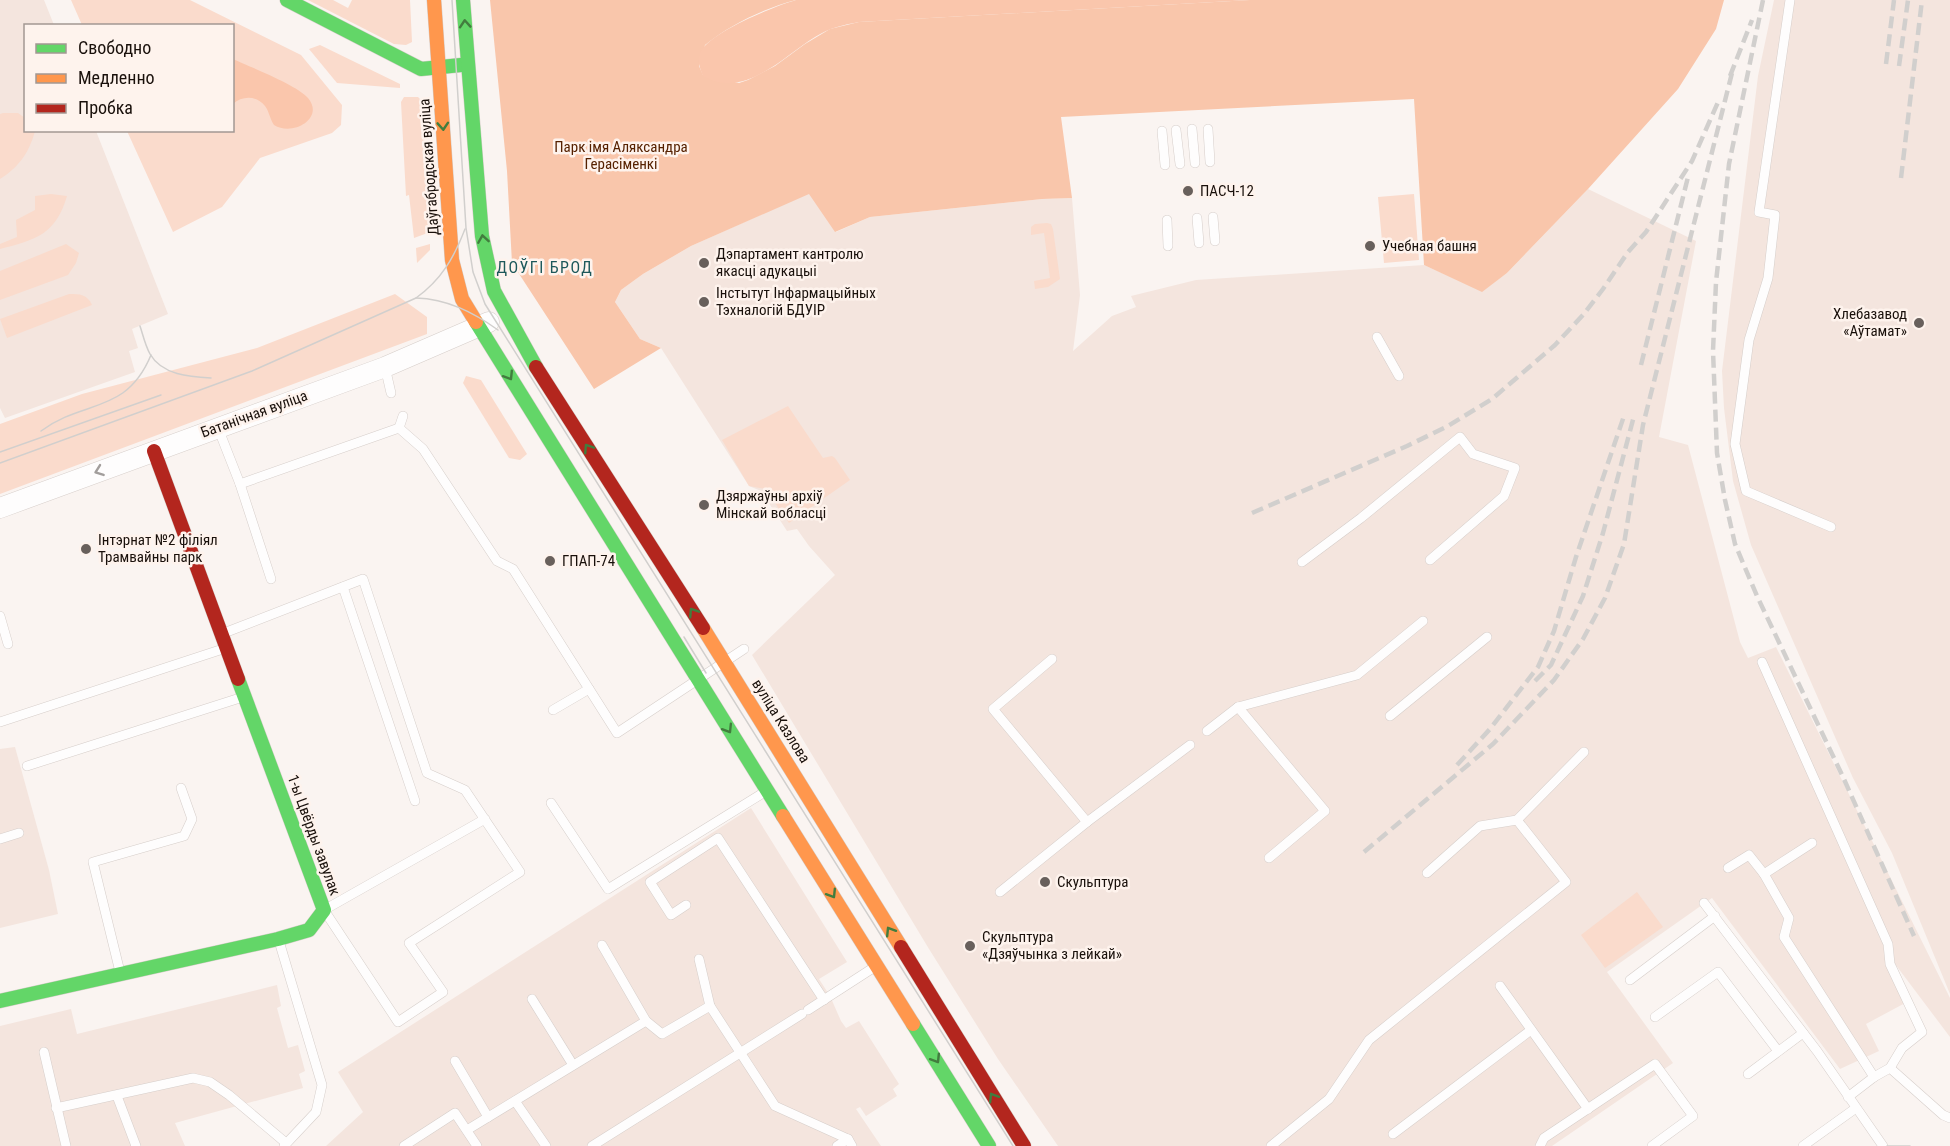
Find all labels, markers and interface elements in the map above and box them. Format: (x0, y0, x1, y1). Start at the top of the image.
one-way arrow (459, 19, 472, 28)
legend (24, 24, 234, 132)
text: Свободно (78, 37, 151, 58)
text: Медленно (78, 67, 155, 88)
text: Пробка (78, 97, 133, 118)
street label: Даўгабродская вуліца (415, 98, 443, 236)
one-way arrow (436, 122, 449, 131)
park label: Парк імя Аляксандра Герасіменкі (554, 138, 688, 173)
place label: ПАСЧ-12 (1200, 182, 1254, 200)
marker: ПАСЧ-12 (1181, 184, 1195, 198)
one-way arrow (477, 234, 489, 244)
place label: Учебная башня (1382, 237, 1477, 255)
marker: Учебная башня (1363, 239, 1377, 253)
place label: Дэпартамент кантролю якасці адукацыі (716, 245, 864, 280)
marker: Дэпартамент кантролю якасці адукацыі (697, 256, 711, 270)
district label: ДОЎГІ БРОД (497, 258, 593, 277)
place label: Інстытут Інфармацыйных Тэхналогій БДУІР (716, 284, 876, 319)
marker: Інстытут Інфармацыйных Тэхналогій БДУІР (697, 295, 711, 309)
place label: Хлебазавод «Аўтамат» (1833, 305, 1907, 340)
marker: Хлебазавод «Аўтамат» (1912, 316, 1926, 330)
one-way arrow (502, 369, 513, 380)
street label: Батанічная вуліца (198, 386, 310, 442)
one-way arrow (584, 444, 595, 455)
one-way arrow (94, 464, 105, 477)
place label: Дзяржаўны архіў Мінскай вобласці (716, 487, 826, 522)
marker: Дзяржаўны архіў Мінскай вобласці (697, 498, 711, 512)
place label: Інтэрнат №2 філіял Трамвайны парк (98, 531, 218, 566)
marker: Інтэрнат №2 філіял Трамвайны парк (79, 542, 93, 556)
place label: ГПАП-74 (562, 552, 615, 570)
marker: ГПАП-74 (543, 554, 557, 568)
one-way arrow (689, 608, 701, 618)
street label: вуліца Казлова (748, 676, 814, 766)
one-way arrow (721, 722, 732, 733)
street label: 1-ы Цвёрды завулак (284, 772, 344, 898)
place label: Скульптура (1057, 873, 1128, 891)
marker: Скульптура (1038, 875, 1052, 889)
one-way arrow (825, 887, 836, 898)
one-way arrow (886, 927, 898, 937)
place label: Скульптура «Дзяўчынка з лейкай» (982, 928, 1122, 963)
marker: Скульптура «Дзяўчынка з лейкай» (963, 939, 977, 953)
one-way arrow (928, 1053, 940, 1063)
one-way arrow (990, 1092, 1001, 1103)

